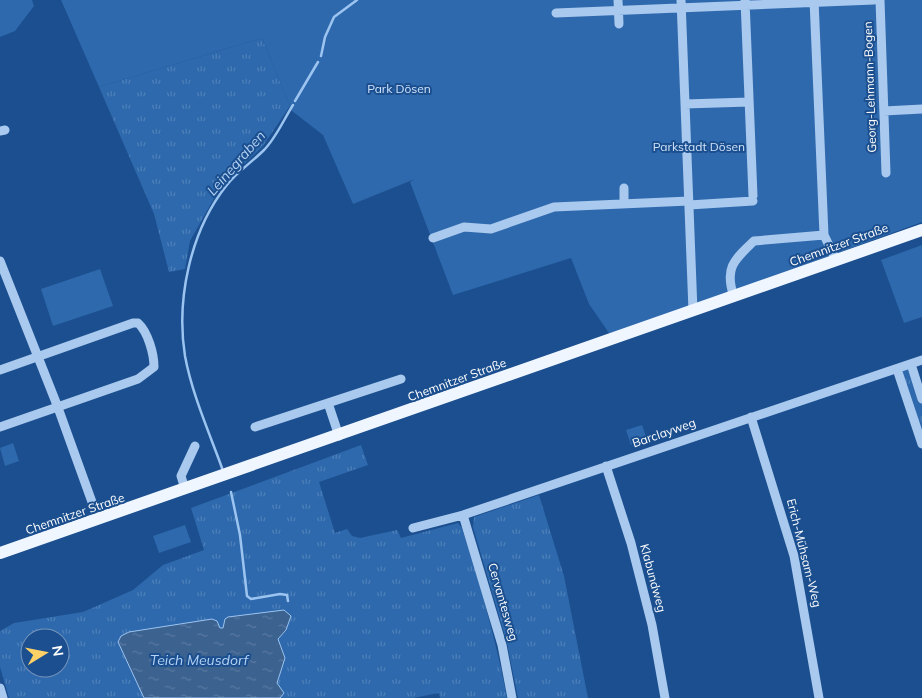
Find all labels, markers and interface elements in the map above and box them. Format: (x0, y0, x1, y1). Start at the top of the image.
street label: Georg-Lehmann-Bogen (860, 21, 879, 153)
park label: Park Dösen (367, 81, 431, 96)
water label: Leinegraben (203, 127, 269, 199)
park label: Parkstadt Dösen (653, 139, 745, 154)
street label: Chemnitzer Straße (787, 220, 890, 269)
street label: Chemnitzer Straße (405, 355, 508, 404)
street label: Barclayweg (630, 415, 698, 450)
street label: Chemnitzer Straße (23, 490, 126, 538)
street label: Erich-Mühsam-Weg (784, 497, 825, 609)
street label: Klabundweg (637, 542, 670, 614)
street label: Cervantesweg (485, 561, 522, 642)
north arrow (20, 628, 70, 678)
text: N (48, 644, 68, 658)
water label: Teich Meusdorf (150, 651, 249, 669)

